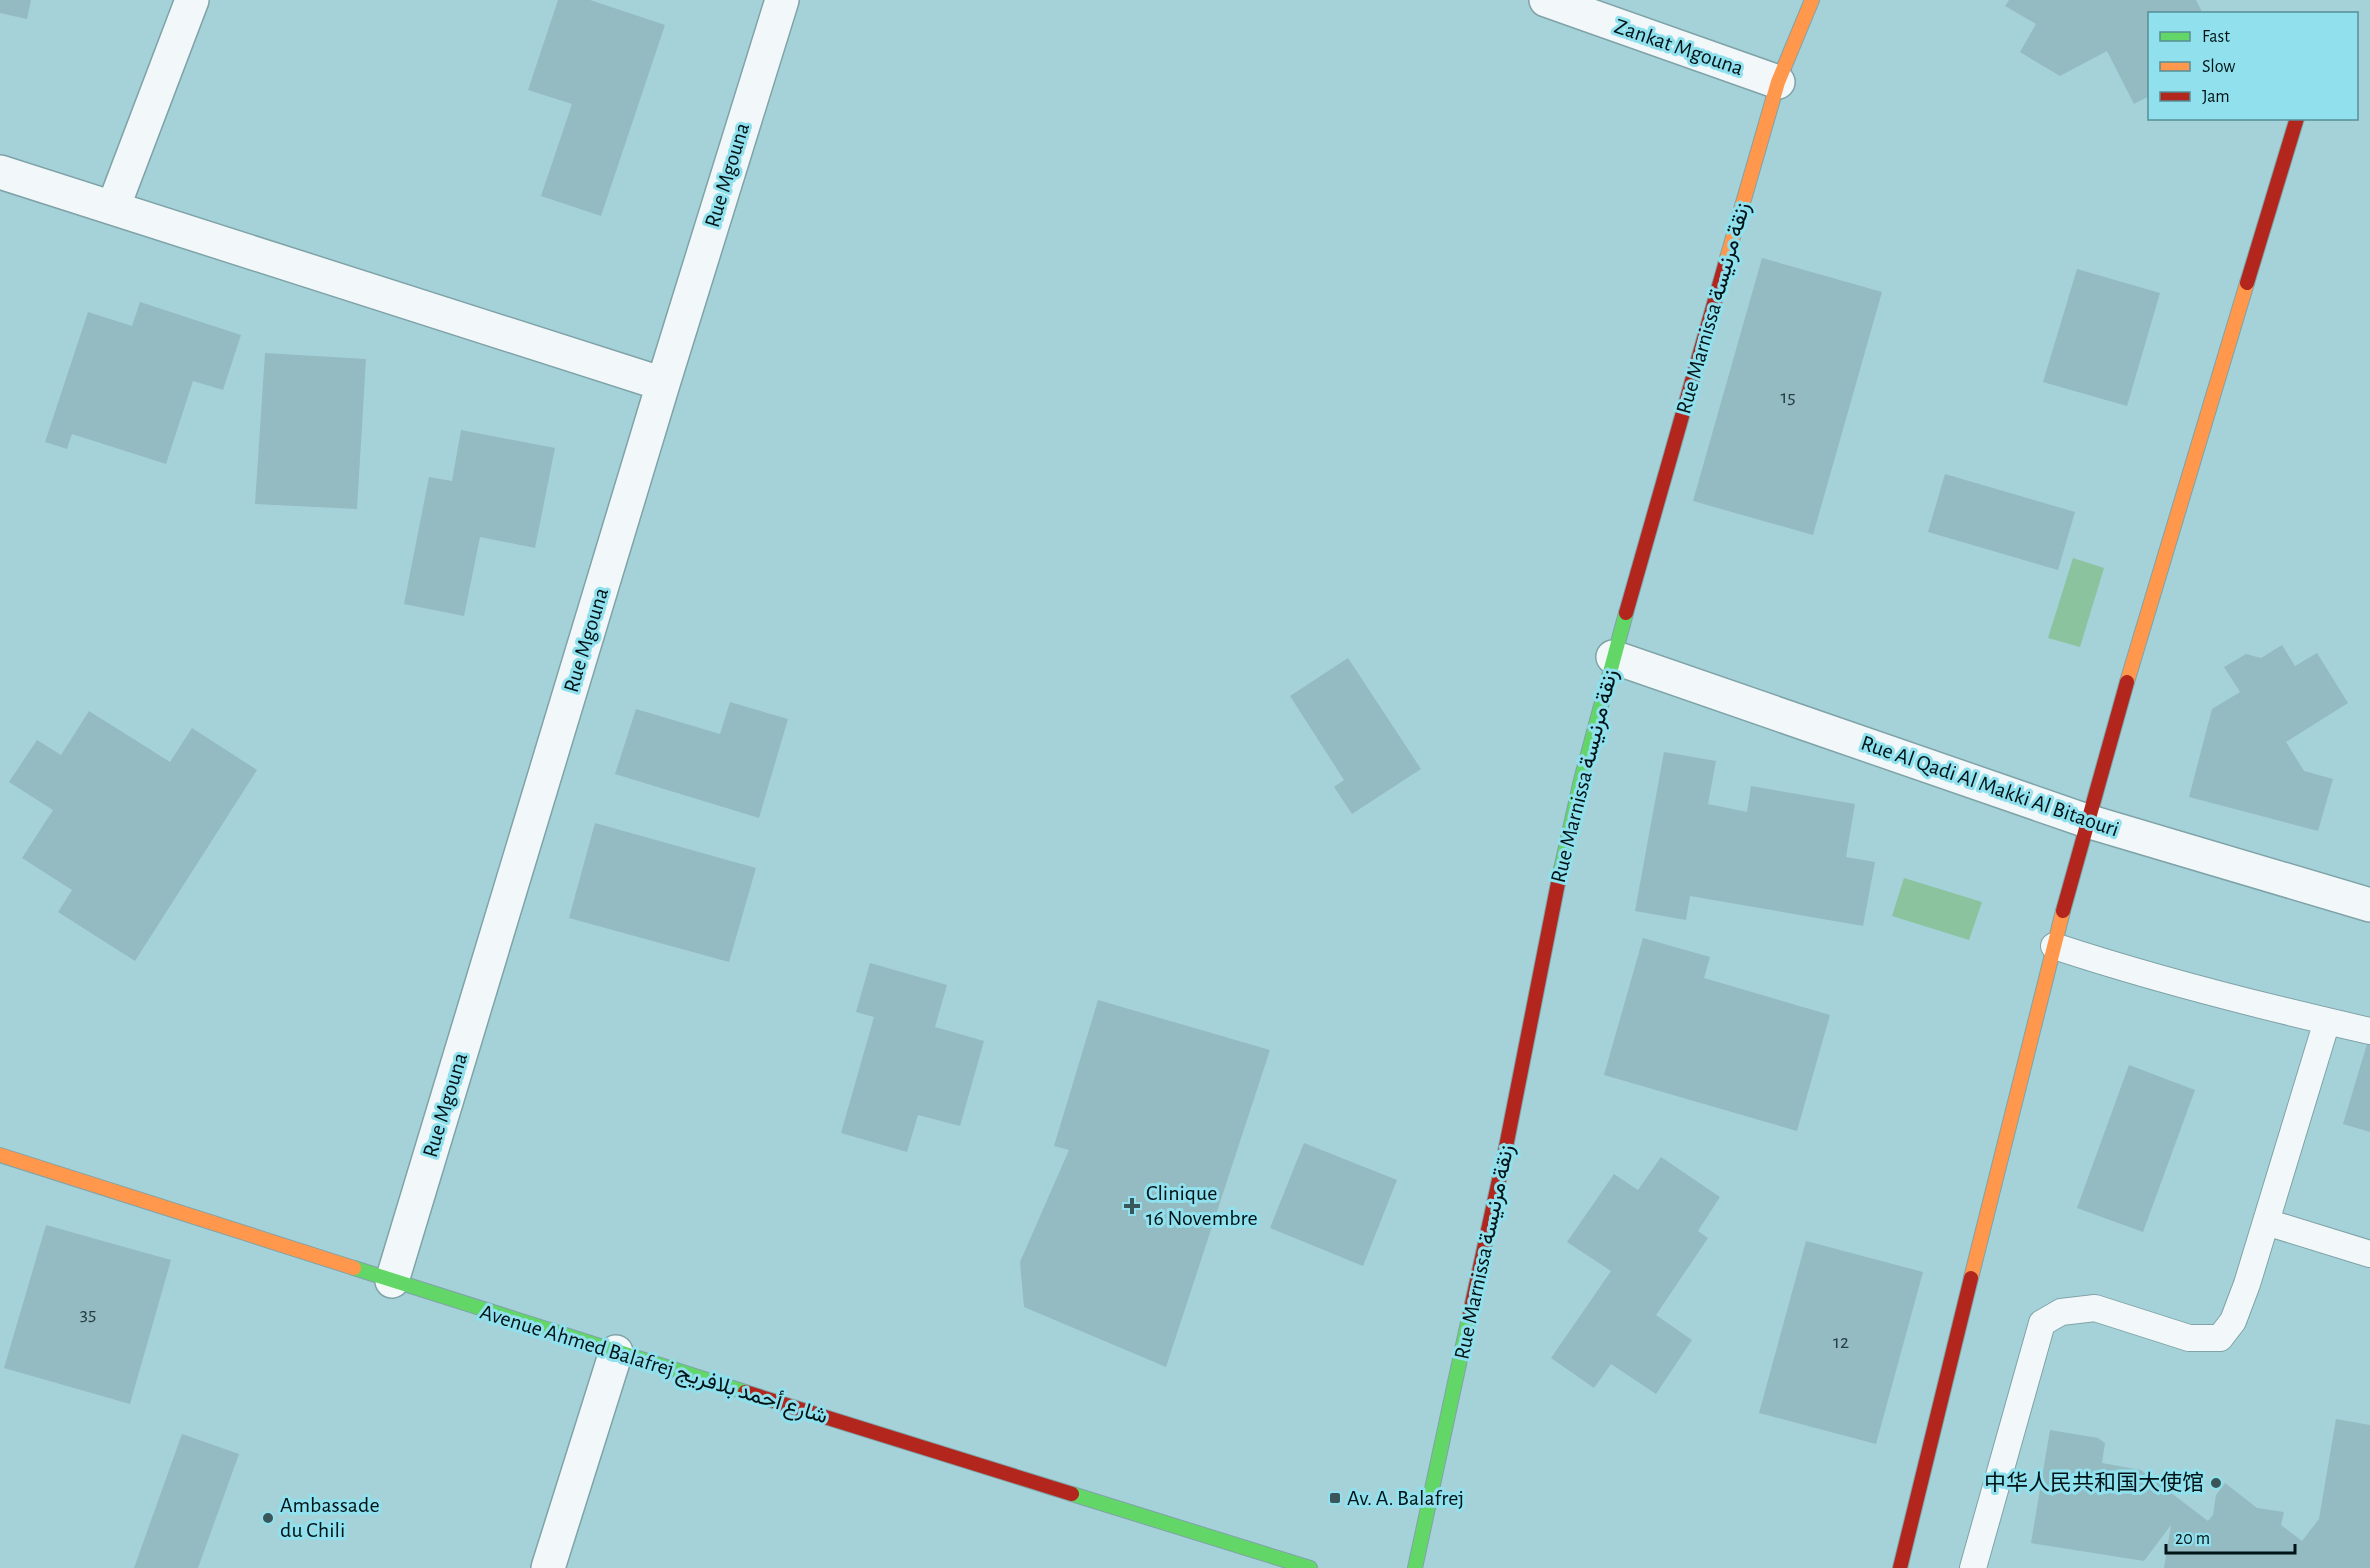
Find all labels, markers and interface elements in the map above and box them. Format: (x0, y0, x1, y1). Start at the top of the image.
legend (2148, 12, 2358, 120)
street label: Zankat Mgouna (1612, 15, 1746, 79)
text: Fast (2202, 28, 2230, 46)
text: Slow (2202, 58, 2235, 76)
text: Jam (2202, 88, 2230, 106)
street label: Rue Mgouna (701, 120, 753, 230)
street label: Rue Marnissa زنقة مرنيسة (1672, 200, 1756, 417)
house number: 15 (1780, 387, 1796, 407)
street label: Rue Mgouna (560, 585, 612, 695)
street label: Rue Marnissa زنقة مرنيسة (1547, 667, 1623, 885)
street label: Rue Al Qadi Al Makki Al Bitaouri (1858, 731, 2122, 841)
street label: Rue Mgouna (419, 1050, 471, 1160)
street label: Rue Marnissa زنقة مرنيسة (1450, 1143, 1519, 1362)
place label: Clinique 16 Novembre (1146, 1182, 1258, 1229)
marker: Clinique 16 Novembre (1123, 1197, 1141, 1215)
street label: Avenue Ahmed Balafrej شارع أحمد بلافريج (477, 1300, 831, 1430)
house number: 35 (80, 1304, 96, 1324)
house number: 12 (1833, 1332, 1849, 1352)
place label: 中华人民共和国大使馆 (1984, 1471, 2204, 1494)
marker: 中华人民共和国大使馆 (2209, 1476, 2223, 1490)
place label: Av. A. Balafrej (1347, 1487, 1464, 1509)
marker: Av. A. Balafrej (1328, 1491, 1342, 1505)
place label: Ambassade du Chili (280, 1494, 380, 1541)
marker: Ambassade du Chili (261, 1511, 275, 1525)
scale bar (2166, 1517, 2295, 1555)
text: 20 m (2175, 1530, 2210, 1548)

